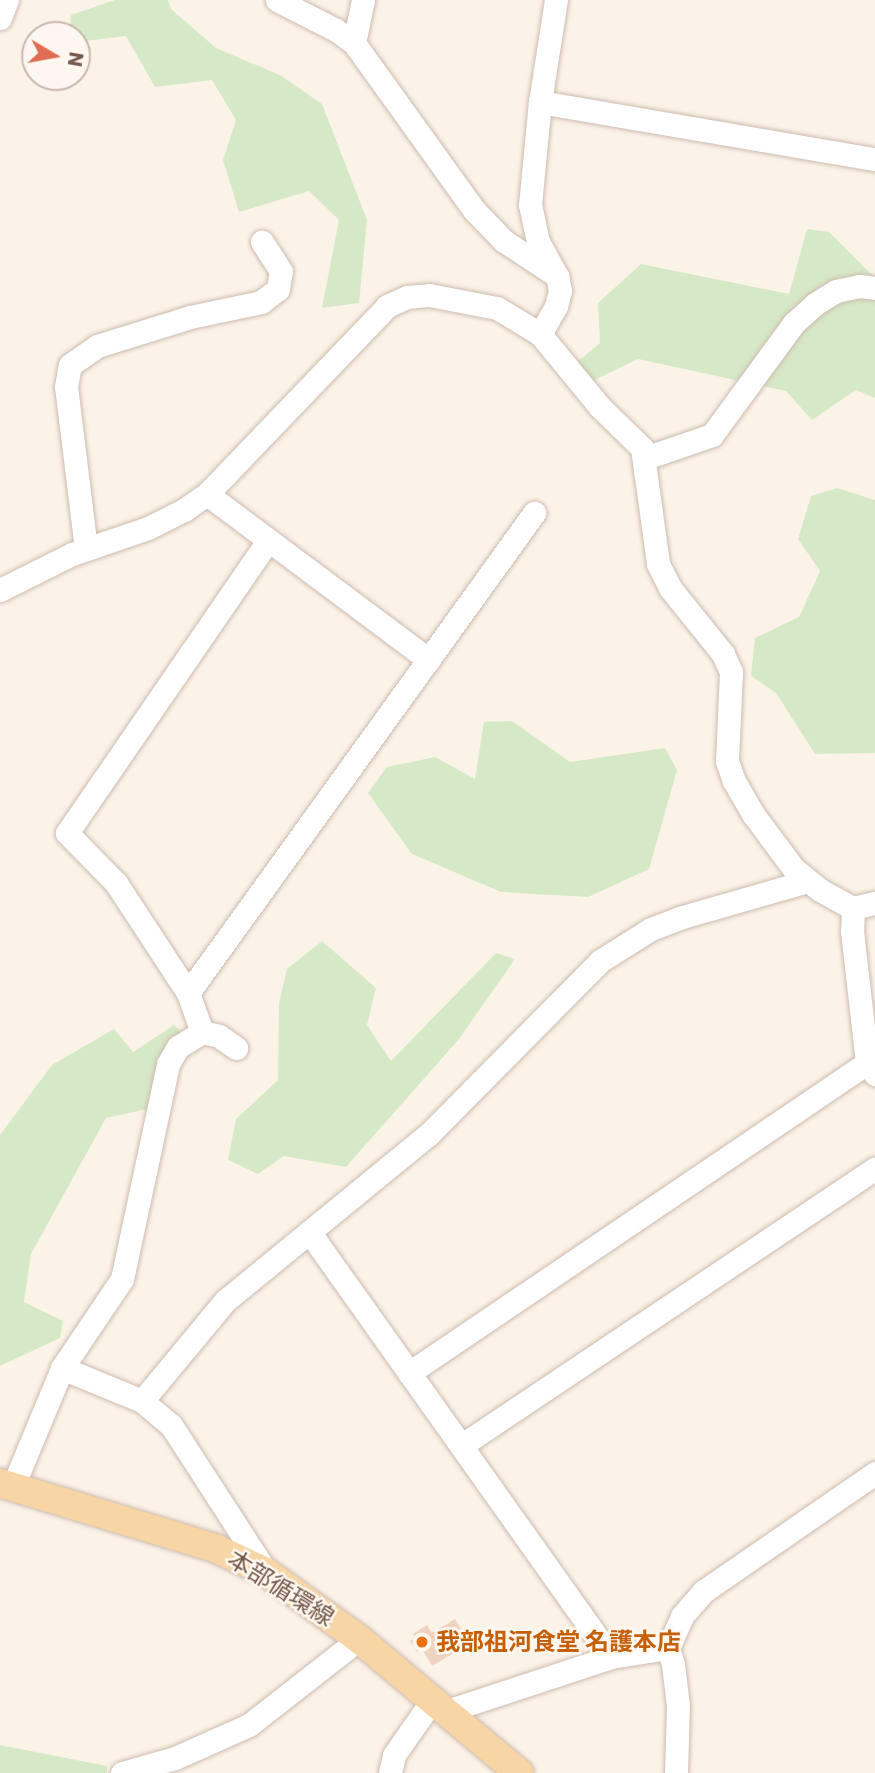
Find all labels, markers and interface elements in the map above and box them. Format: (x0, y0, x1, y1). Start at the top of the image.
north arrow (21, 21, 91, 91)
text: N (61, 50, 90, 69)
street label: 本部循環線 (222, 1544, 340, 1632)
place label: 我部祖河食堂 名護本店 (436, 1628, 681, 1656)
marker: 我部祖河食堂 名護本店 (414, 1634, 430, 1650)

